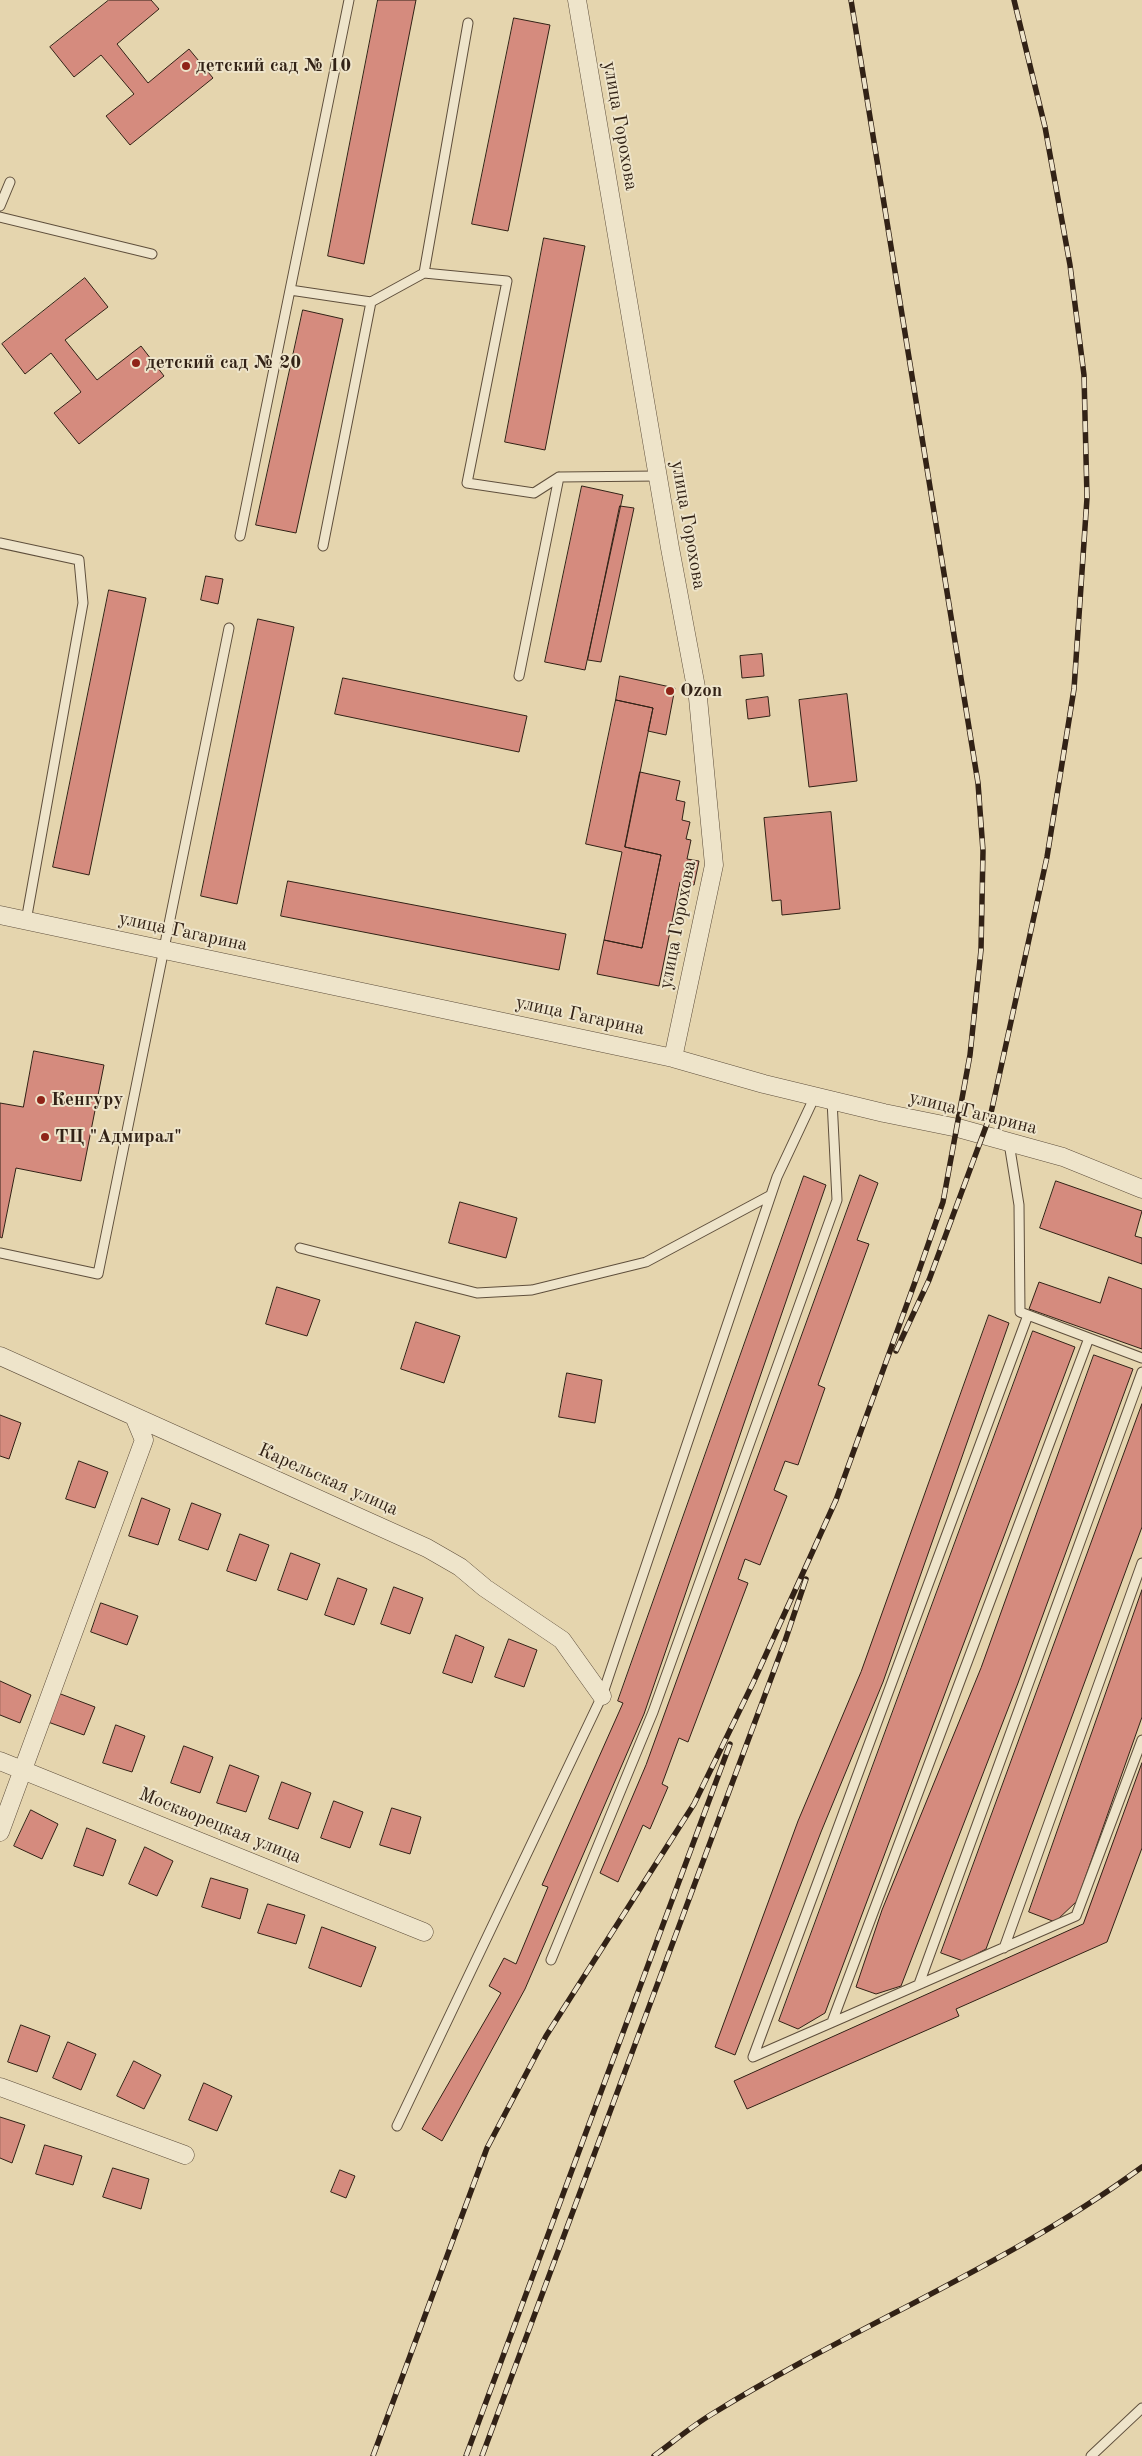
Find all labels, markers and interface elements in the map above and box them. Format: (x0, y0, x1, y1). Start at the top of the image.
place label: детский сад № 10 (196, 55, 351, 77)
marker: детский сад № 10 (180, 60, 192, 72)
street label: улица Горохова (597, 60, 643, 192)
place label: детский сад № 20 (146, 352, 301, 374)
marker: детский сад № 20 (130, 357, 142, 369)
street label: улица Горохова (665, 459, 711, 591)
place label: Ozon (680, 680, 722, 702)
marker: Ozon (664, 685, 676, 697)
street label: улица Горохова (654, 859, 702, 991)
street label: улица Гагарина (116, 907, 250, 957)
street label: улица Гагарина (513, 991, 647, 1041)
street label: улица Гагарина (906, 1086, 1040, 1140)
place label: Кенгуру (51, 1089, 123, 1111)
marker: Кенгуру (35, 1094, 47, 1106)
place label: ТЦ "Адмирал" (55, 1126, 182, 1148)
marker: ТЦ "Адмирал" (39, 1131, 51, 1143)
street label: Карельская улица (254, 1439, 402, 1521)
street label: Москворецкая улица (135, 1783, 305, 1869)

